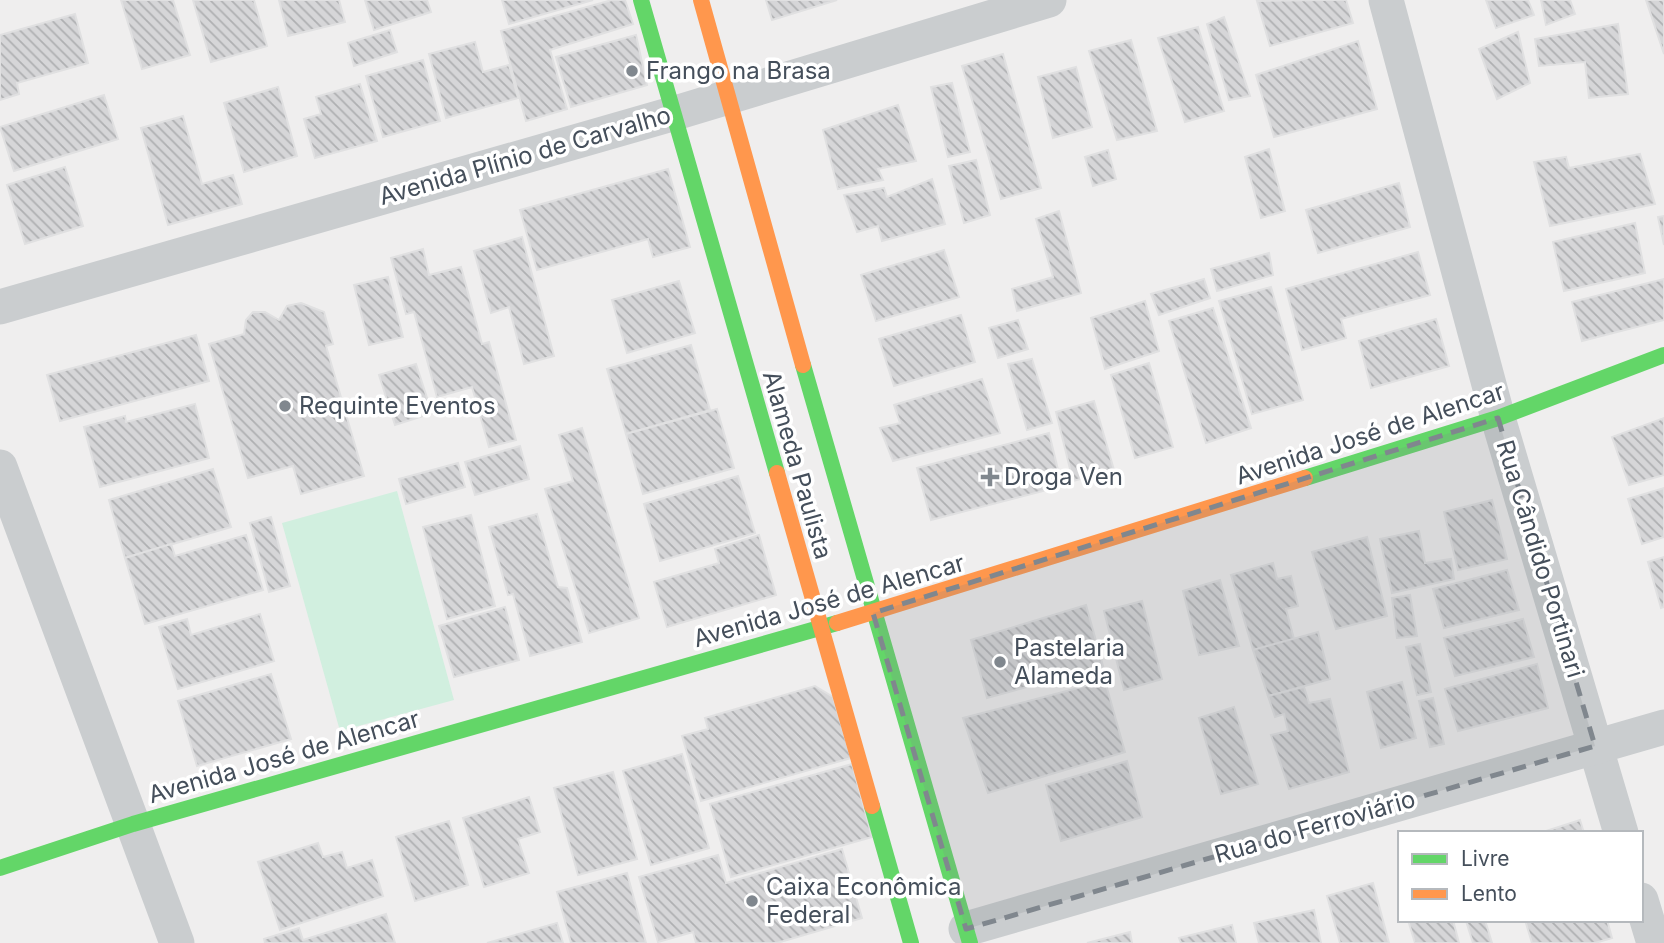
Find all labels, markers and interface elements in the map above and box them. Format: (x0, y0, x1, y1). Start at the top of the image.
place label: Frango na Brasa (646, 56, 831, 85)
marker: Frango na Brasa (624, 63, 640, 79)
street label: Avenida Plínio de Carvalho (376, 100, 674, 211)
street label: Alameda Paulista (757, 367, 838, 562)
street label: Avenida José de Alencar (1232, 376, 1508, 491)
place label: Requinte Eventos (299, 391, 496, 420)
marker: Requinte Eventos (277, 398, 293, 414)
street label: Rua Cândido Portinari (1491, 437, 1590, 681)
place label: Droga Ven (1004, 462, 1123, 491)
marker: Droga Ven (982, 469, 998, 485)
street label: Avenida José de Alencar (690, 548, 968, 653)
place label: Pastelaria Alameda (1014, 633, 1125, 690)
marker: Pastelaria Alameda (992, 654, 1008, 670)
street label: Avenida José de Alencar (145, 704, 423, 809)
street label: Rua do Ferroviário (1211, 784, 1418, 869)
legend (1398, 831, 1643, 922)
text: Livre (1461, 846, 1510, 871)
place label: Caixa Econômica Federal (766, 872, 962, 929)
text: Lento (1461, 881, 1517, 906)
marker: Caixa Econômica Federal (744, 893, 760, 909)

